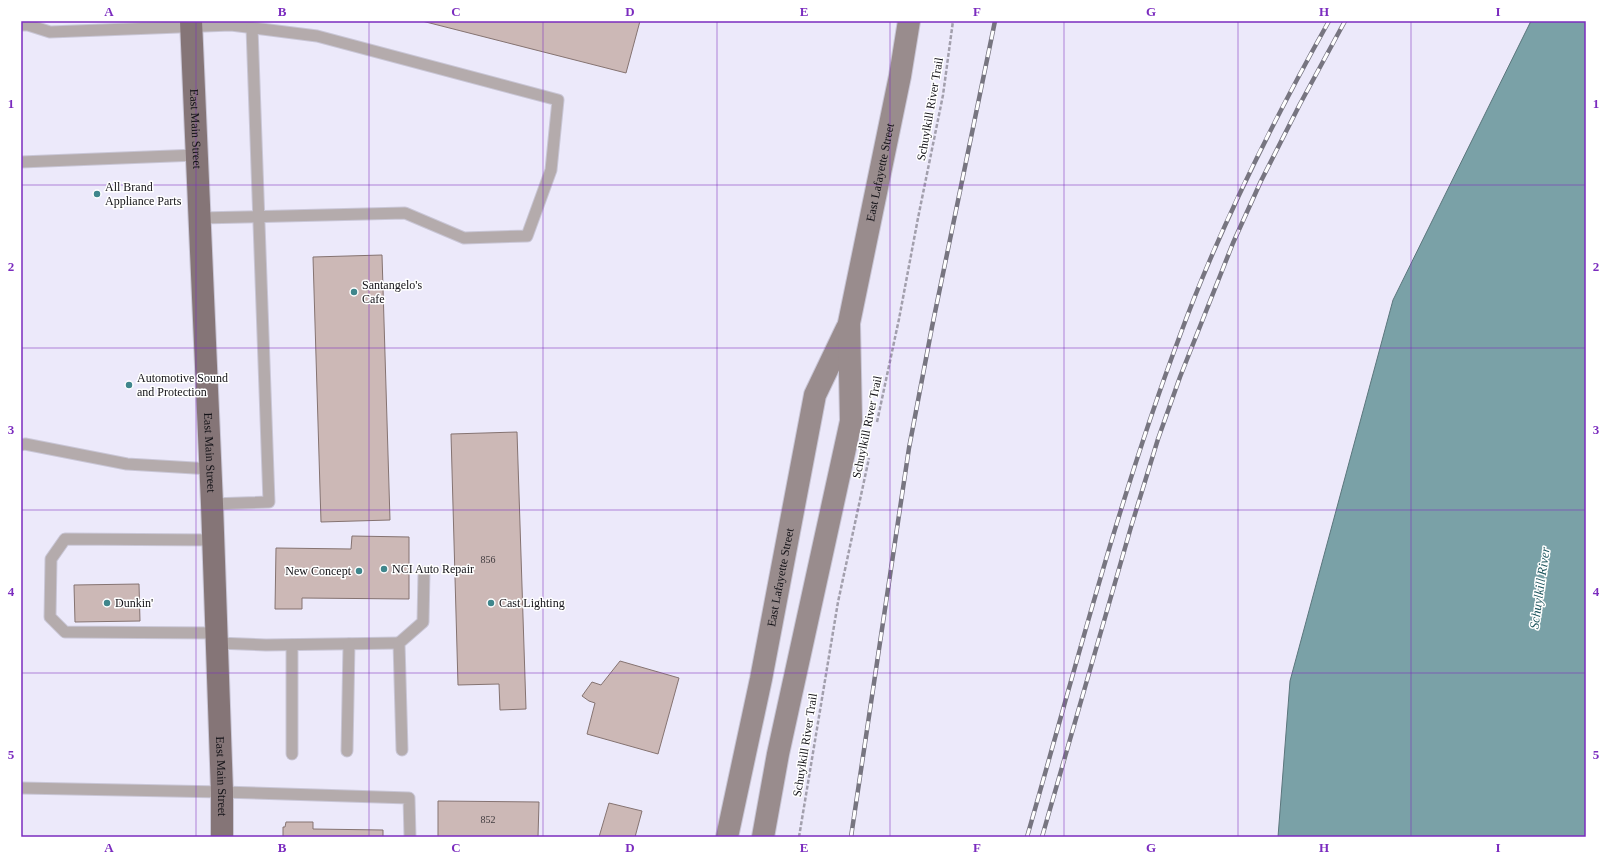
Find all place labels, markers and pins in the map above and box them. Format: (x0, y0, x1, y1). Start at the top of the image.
place label: All Brand Appliance Parts (105, 180, 182, 208)
marker: All Brand Appliance Parts (92, 189, 102, 199)
place label: Santangelo's Cafe (362, 278, 422, 306)
marker: Santangelo's Cafe (349, 287, 359, 297)
place label: Automotive Sound and Protection (137, 371, 228, 399)
marker: Automotive Sound and Protection (124, 380, 134, 390)
place label: NCI Auto Repair (392, 562, 474, 576)
place label: New Concept (285, 564, 352, 578)
marker: NCI Auto Repair (379, 564, 389, 574)
marker: New Concept (354, 566, 364, 576)
place label: Dunkin' (115, 596, 153, 610)
place label: Cast Lighting (499, 596, 565, 610)
marker: Dunkin' (102, 598, 112, 608)
marker: Cast Lighting (486, 598, 496, 608)

